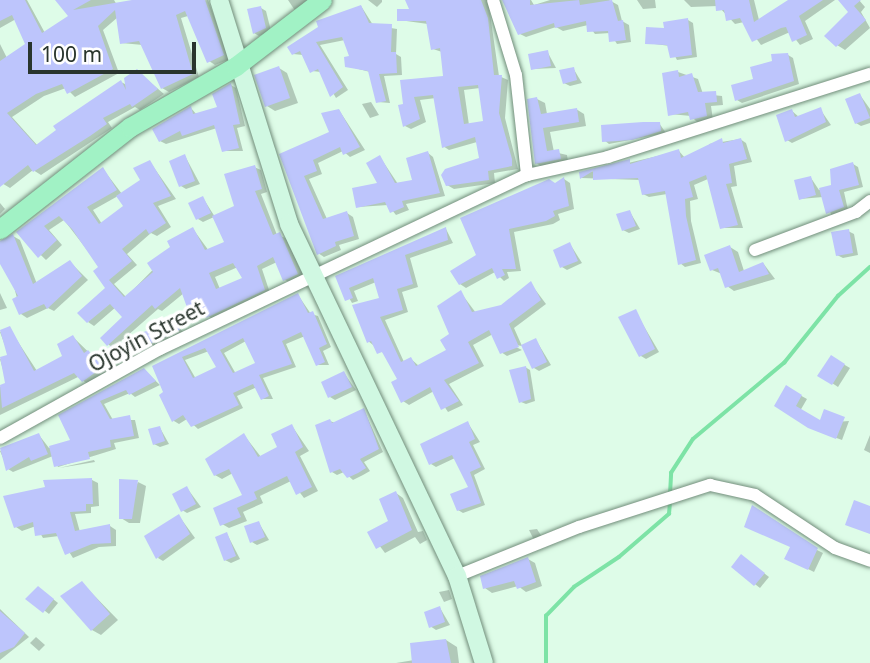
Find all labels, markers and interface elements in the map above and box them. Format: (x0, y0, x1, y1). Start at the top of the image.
scale bar (32, 28, 200, 72)
text: 100 m (41, 40, 102, 68)
street label: Ojoyin Street (84, 295, 208, 377)

